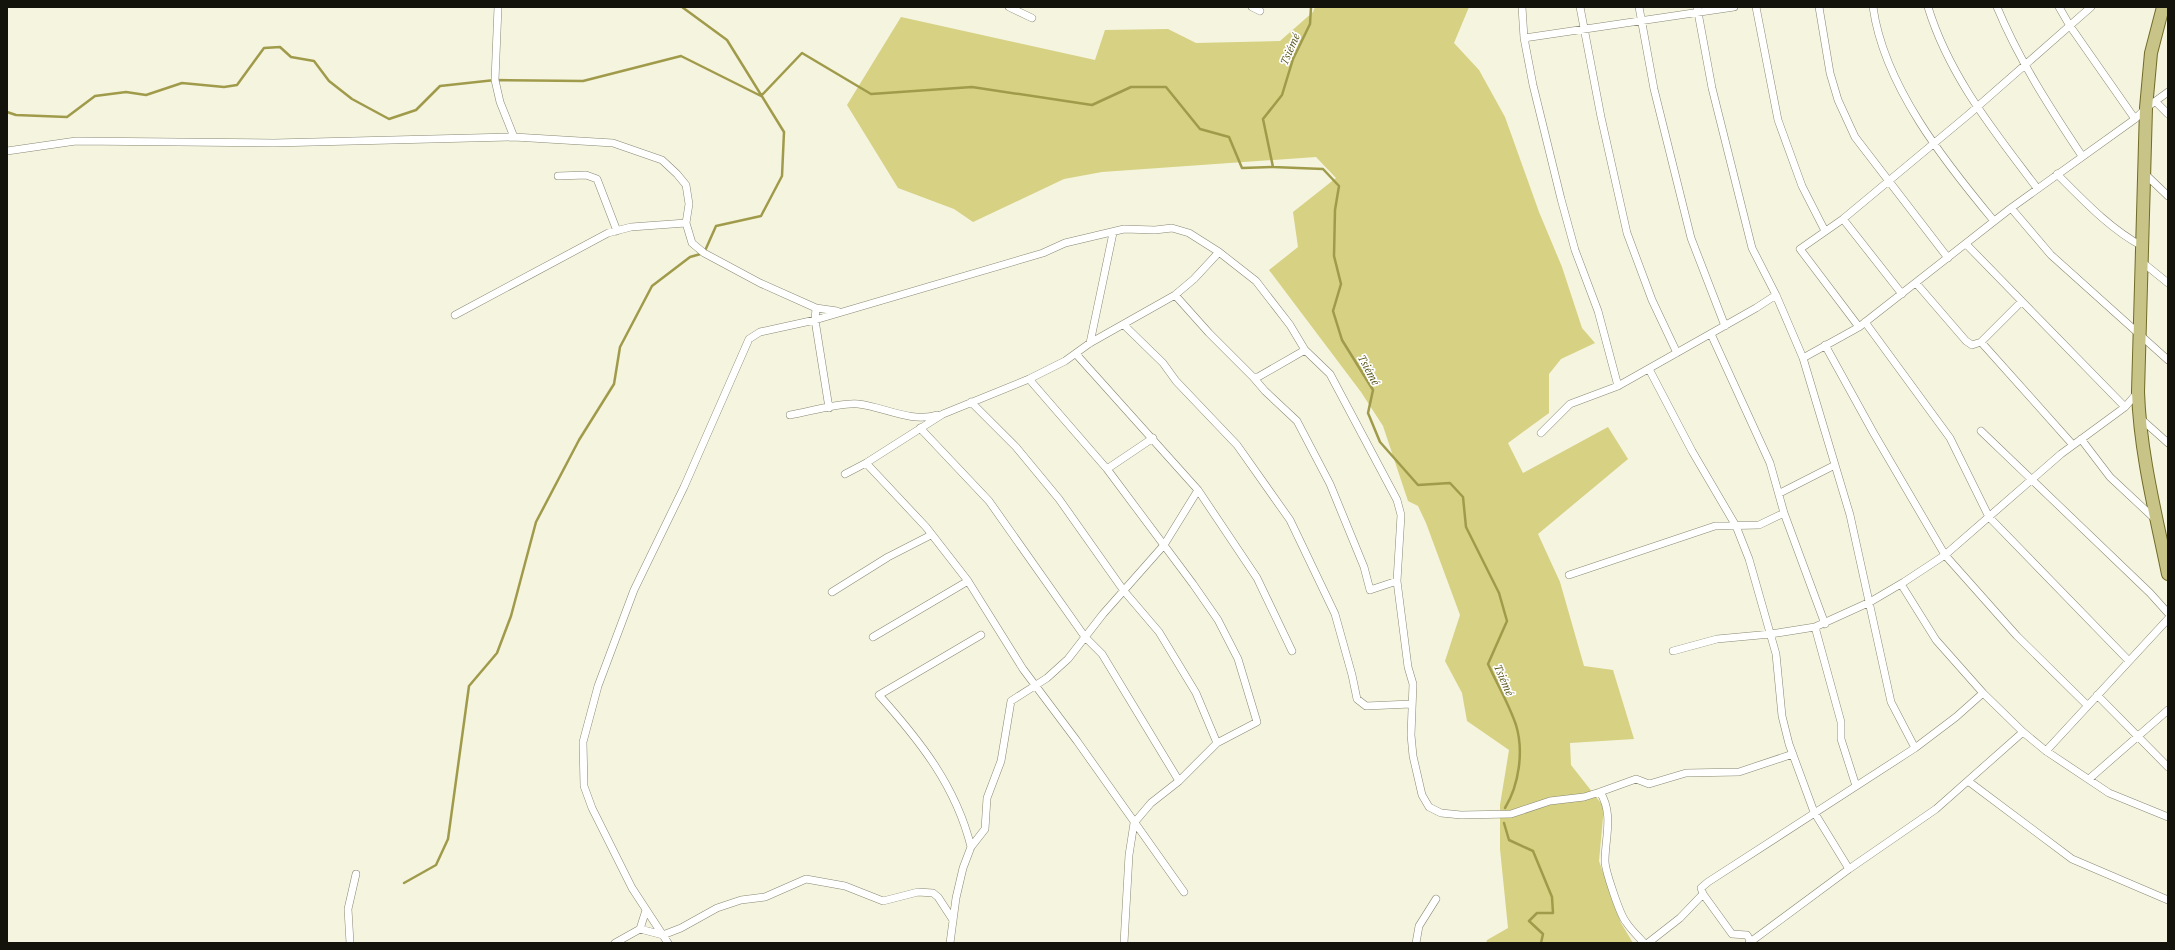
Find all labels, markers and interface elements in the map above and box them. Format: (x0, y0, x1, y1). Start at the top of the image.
water label: Tsiémé (1277, 30, 1304, 67)
water label: Tsiémé (1355, 352, 1384, 389)
water label: Tsiémé (1491, 662, 1518, 699)

